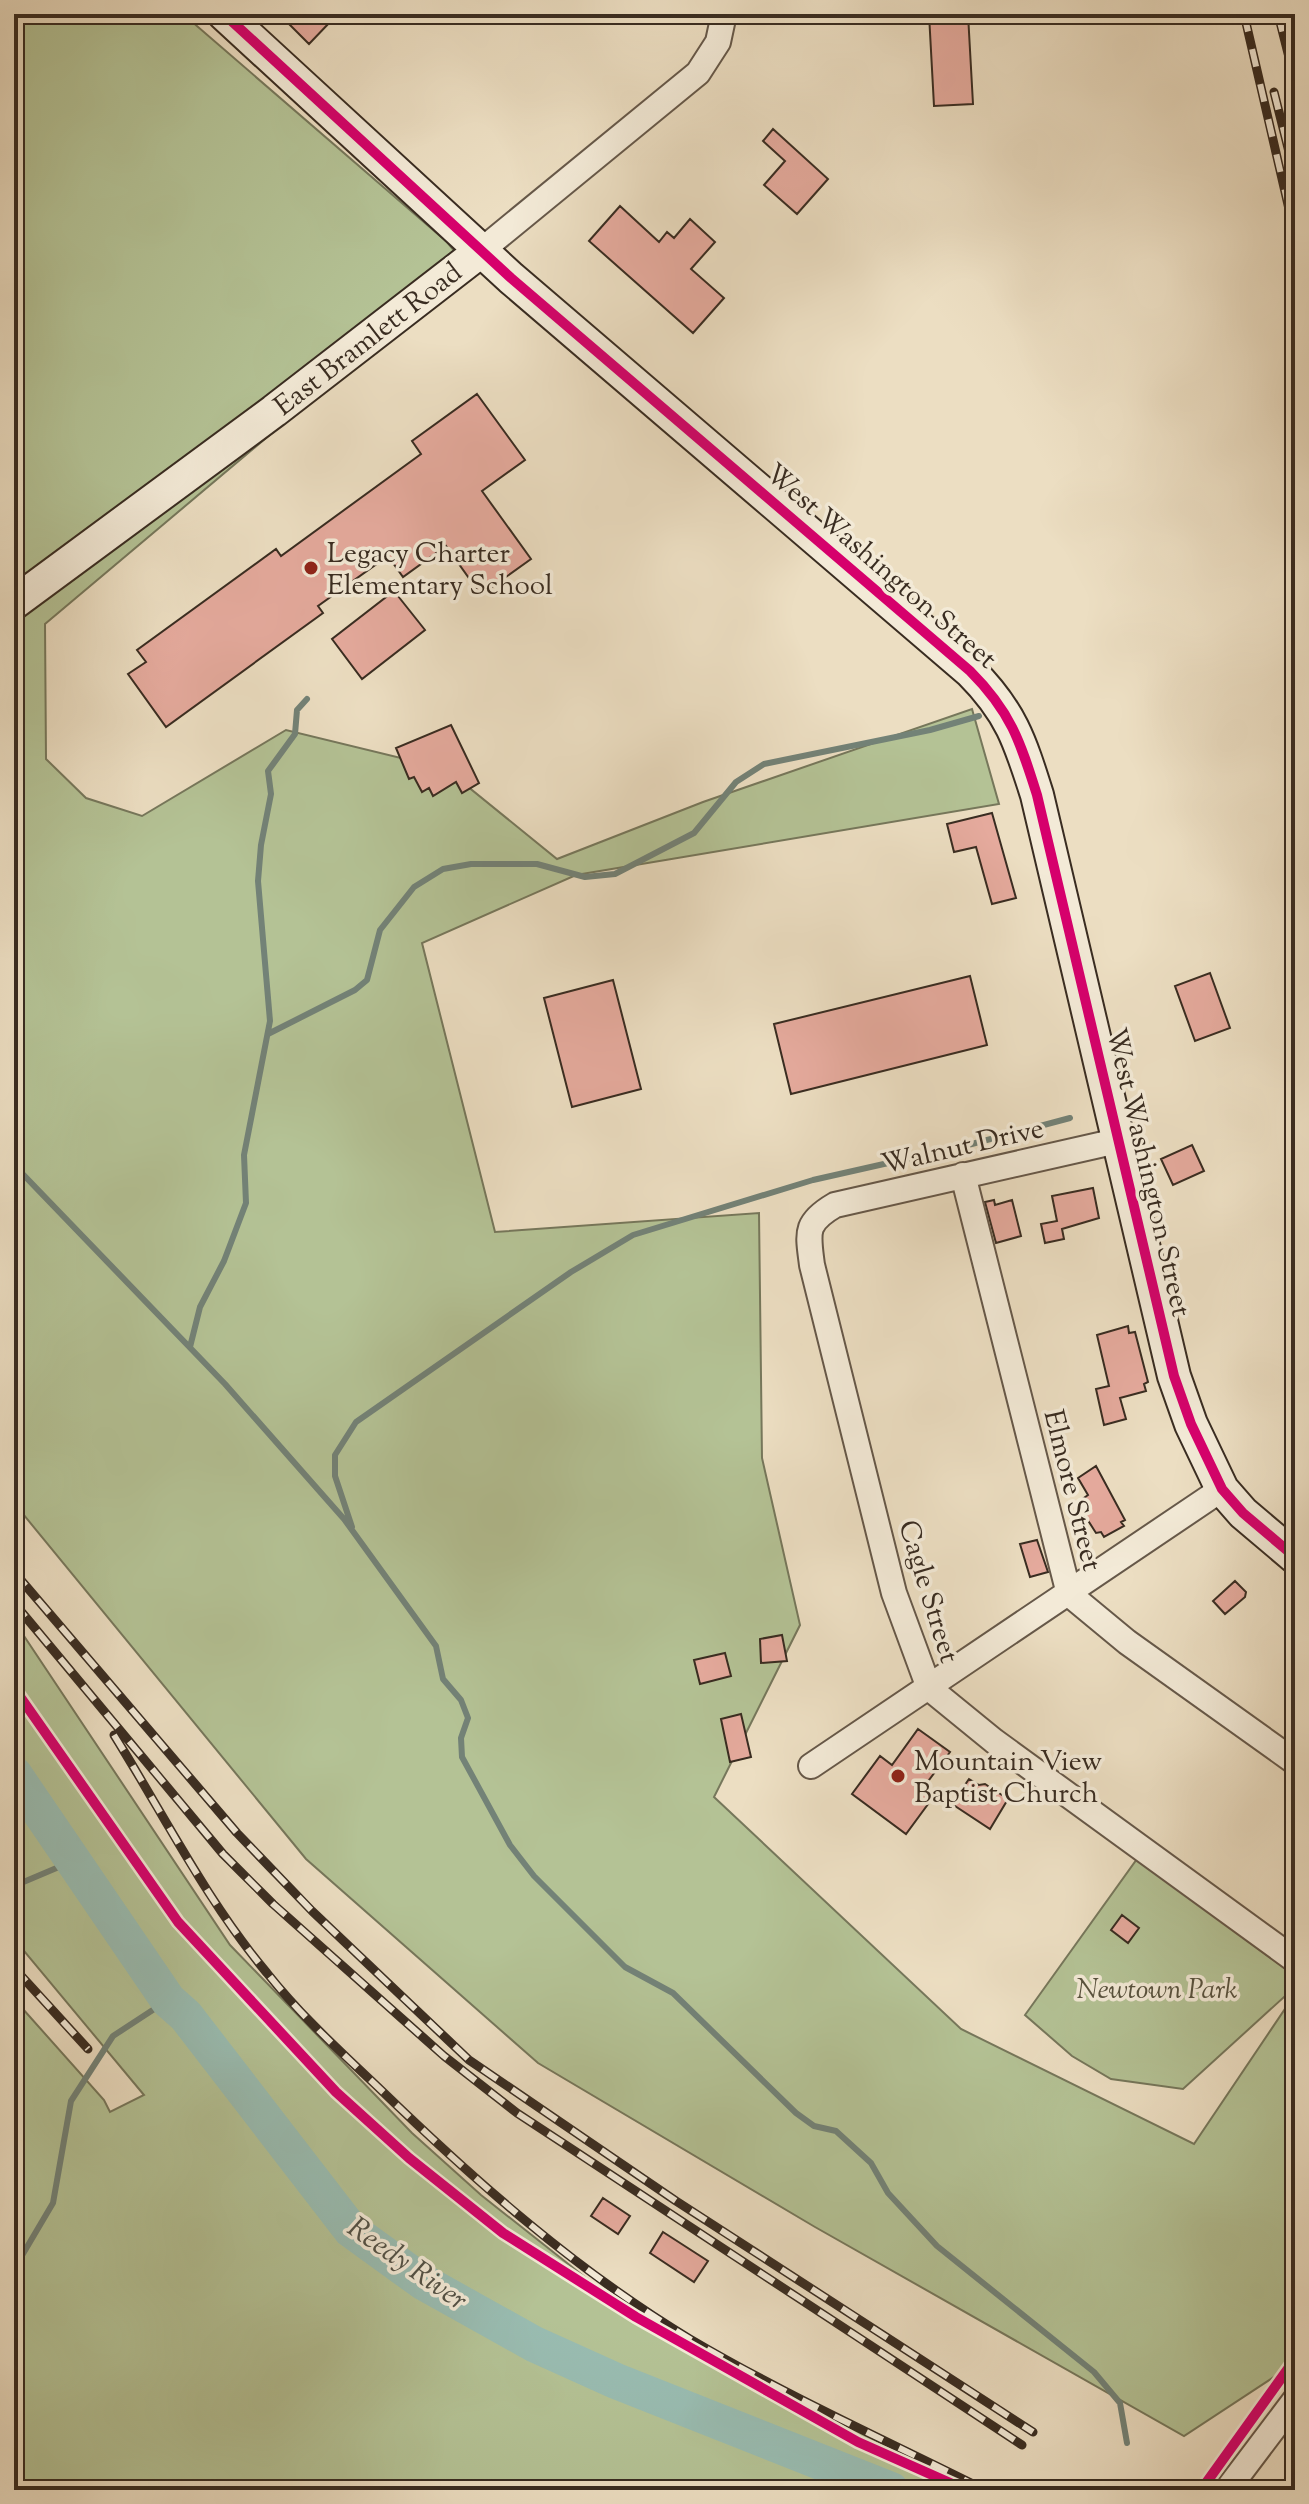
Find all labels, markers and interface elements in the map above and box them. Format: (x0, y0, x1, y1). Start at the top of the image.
street label: East Bramlett Road (266, 254, 472, 427)
street label: West Washington Street (755, 455, 1005, 680)
place label: Legacy Charter Elementary School (327, 535, 553, 607)
marker: Legacy Charter Elementary School (302, 559, 320, 577)
street label: West Washington Street (1094, 1024, 1200, 1321)
street label: Walnut Drive (878, 1110, 1048, 1186)
street label: Elmore Street (1032, 1406, 1111, 1576)
street label: Cagle Street (886, 1516, 968, 1669)
place label: Mountain View Baptist Church (914, 1743, 1102, 1815)
marker: Mountain View Baptist Church (889, 1767, 907, 1785)
park label: Newtown Park (1077, 1971, 1238, 2011)
water label: Reedy River (338, 2208, 476, 2323)

